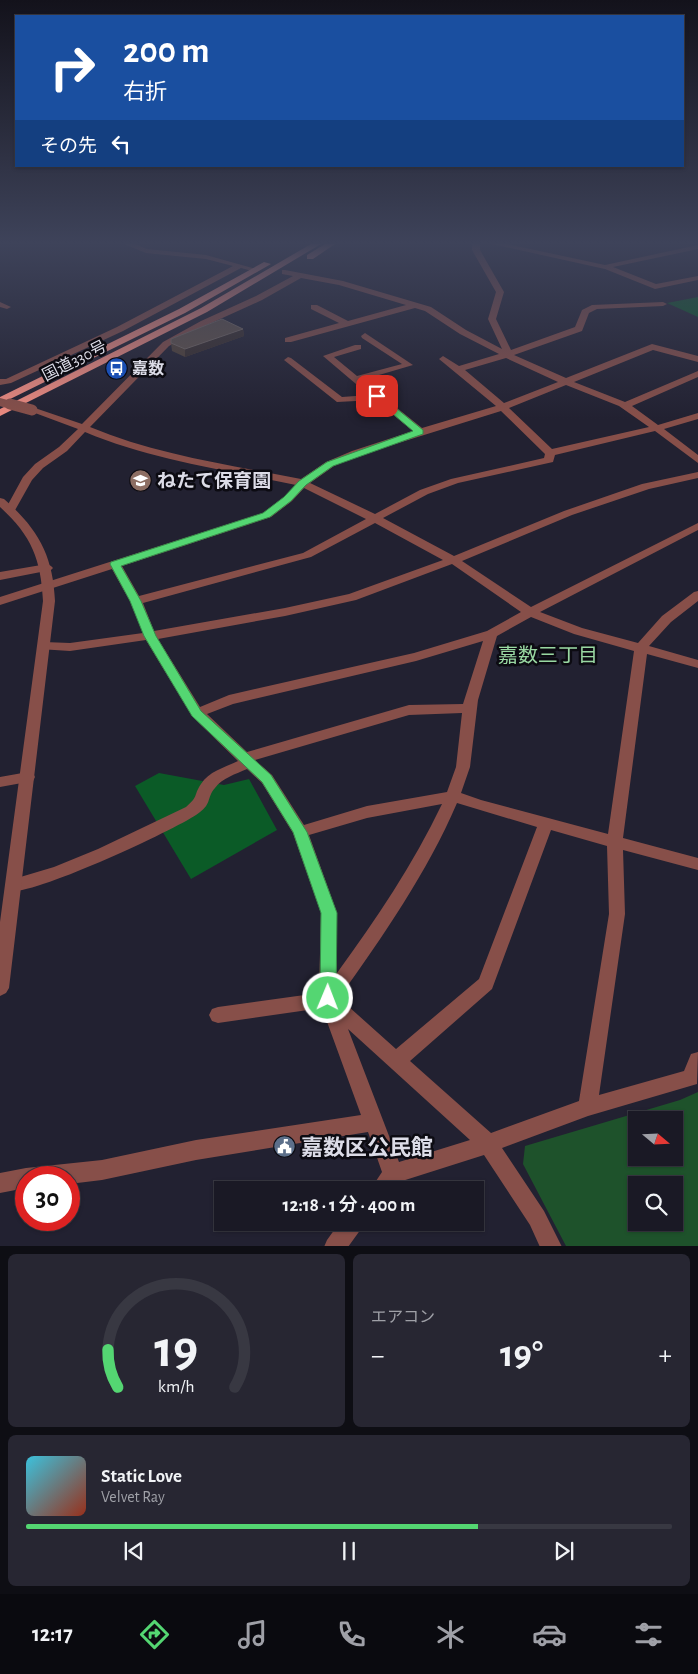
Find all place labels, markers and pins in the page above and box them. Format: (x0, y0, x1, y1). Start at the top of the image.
bus stop icon: 嘉数 (104, 356, 128, 380)
place label: 嘉数 (132, 360, 164, 377)
pin (356, 375, 398, 417)
school or university icon: ねたて保育園 (129, 468, 153, 492)
place label: ねたて保育園 (157, 471, 271, 491)
public building icon: 嘉数区公民館 (273, 1135, 297, 1159)
place label: 嘉数区公民館 (301, 1136, 433, 1159)

